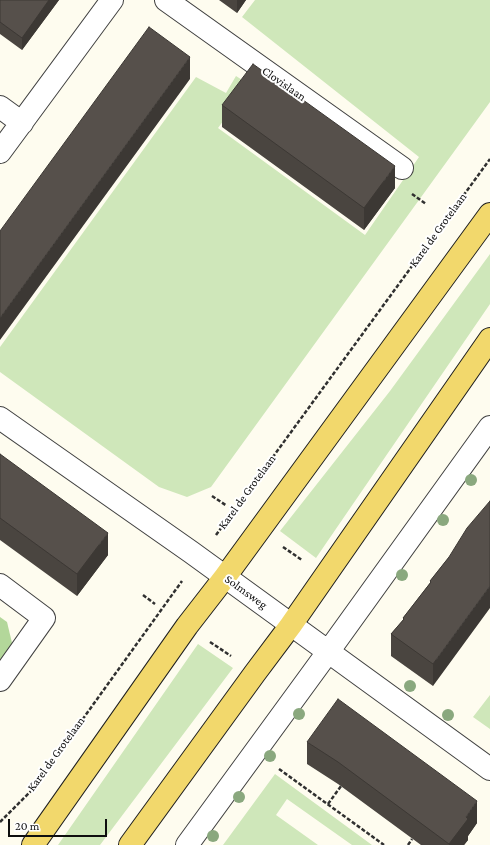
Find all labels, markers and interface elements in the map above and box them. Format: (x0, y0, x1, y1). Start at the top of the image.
street label: Clovislaan (259, 64, 309, 104)
street label: Karel de Grotelaan (406, 190, 470, 270)
street label: Karel de Grotelaan (215, 452, 279, 532)
street label: Solmsweg (222, 572, 270, 612)
street label: Karel de Grotelaan (24, 714, 88, 794)
scale bar (10, 811, 109, 837)
text: 20 m (15, 819, 39, 833)

